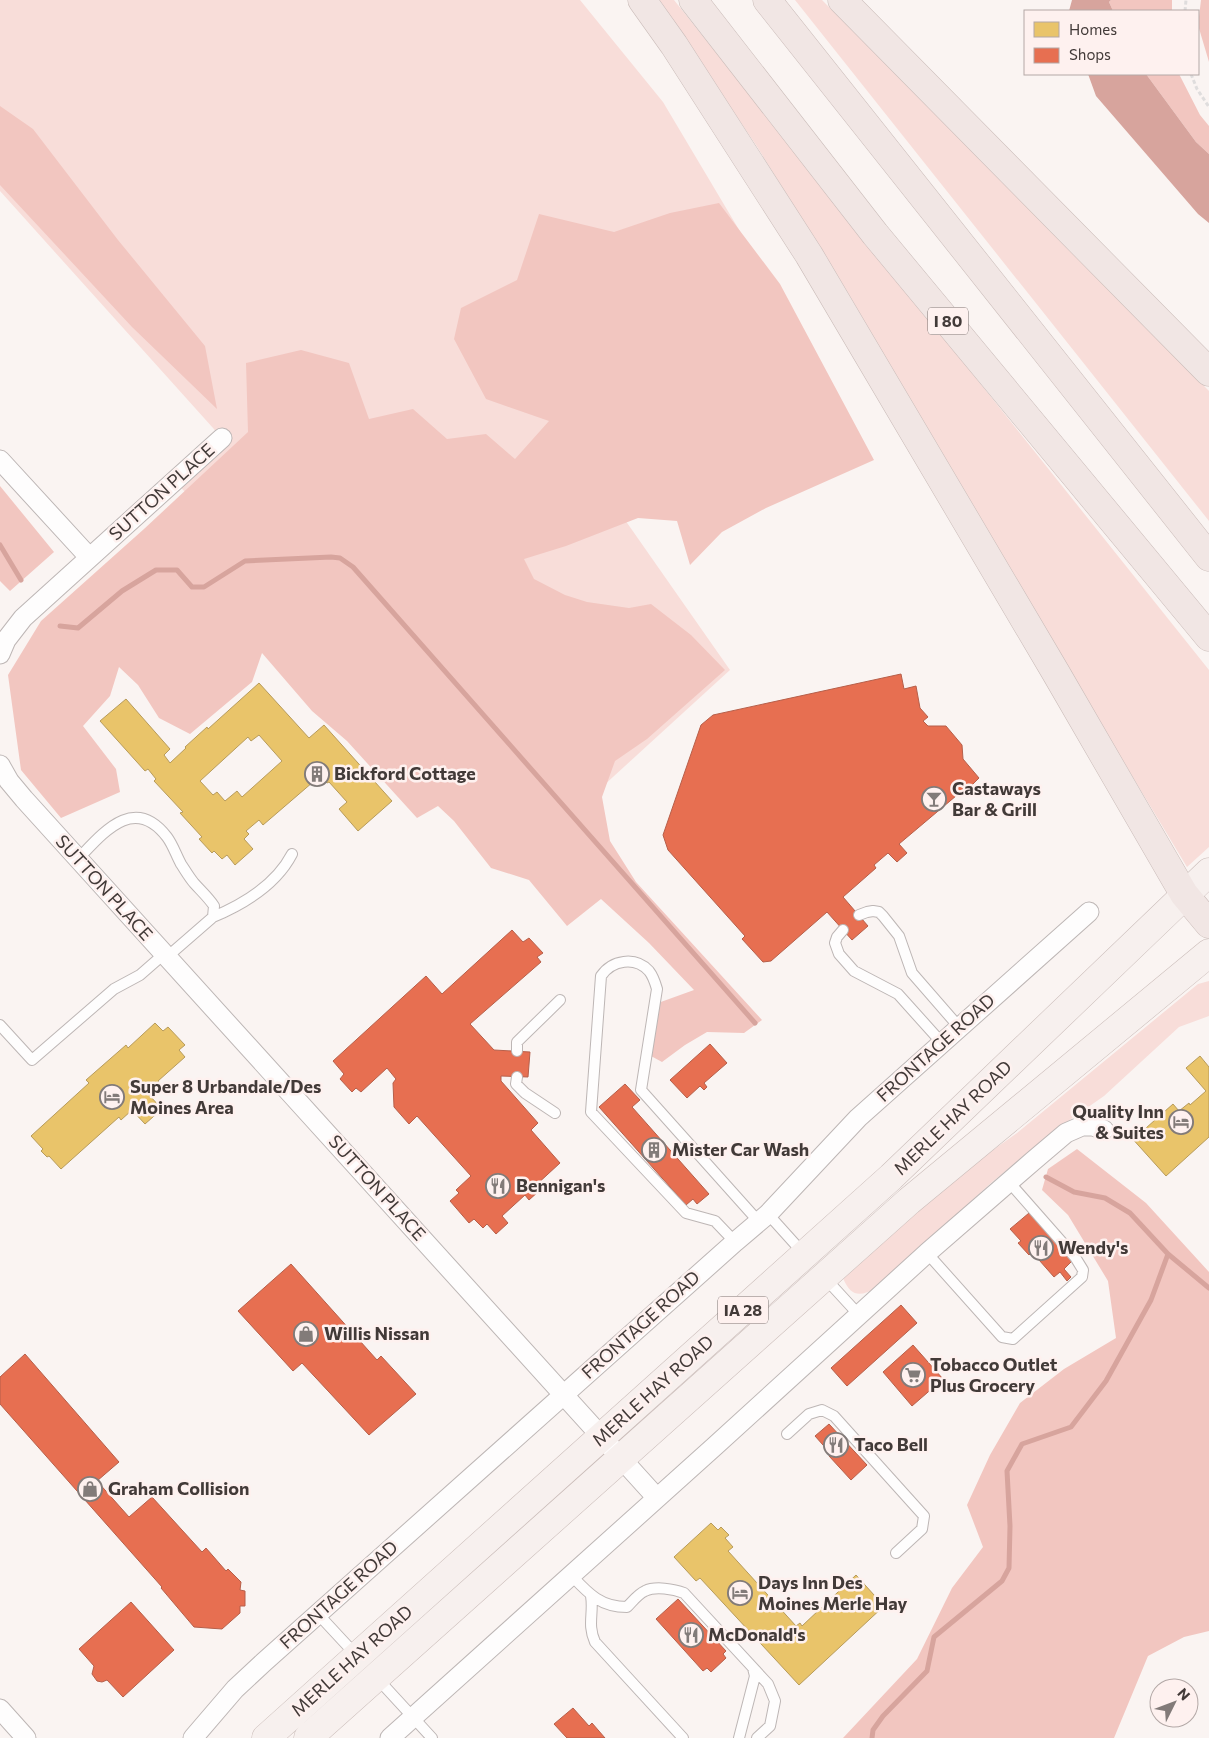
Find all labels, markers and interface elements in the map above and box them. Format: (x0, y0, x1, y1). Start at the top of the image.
legend (1024, 10, 1199, 75)
text: Homes (1069, 20, 1117, 38)
text: Shops (1069, 45, 1111, 63)
road number: I 80 (928, 308, 968, 334)
street label: SUTTON PLACE (104, 438, 219, 544)
building icon: Bickford Cottage (304, 761, 330, 787)
place label: Bickford Cottage (334, 762, 476, 784)
place label: Castaways Bar & Grill (952, 777, 1041, 820)
bar icon: Castaways Bar & Grill (921, 786, 947, 812)
street label: SUTTON PLACE (52, 830, 158, 945)
street label: FRONTAGE ROAD (872, 989, 999, 1106)
street label: MERLE HAY ROAD (889, 1055, 1016, 1179)
place label: Super 8 Urbandale/Des Moines Area (130, 1075, 321, 1118)
hotel icon: Super 8 Urbandale/Des Moines Area (99, 1084, 125, 1110)
place label: Quality Inn & Suites (1072, 1100, 1164, 1143)
hotel icon: Quality Inn & Suites (1168, 1109, 1194, 1135)
street label: SUTTON PLACE (325, 1130, 431, 1245)
building icon: Mister Car Wash (641, 1137, 667, 1163)
place label: Mister Car Wash (672, 1138, 809, 1160)
restaurant icon: Bennigan's (485, 1173, 511, 1199)
place label: Bennigan's (516, 1174, 605, 1196)
restaurant icon: Wendy's (1028, 1235, 1054, 1261)
place label: Wendy's (1058, 1236, 1128, 1258)
street label: FRONTAGE ROAD (577, 1266, 704, 1383)
road number: IA 28 (718, 1296, 768, 1324)
shop icon: Willis Nissan (293, 1321, 319, 1347)
place label: Willis Nissan (324, 1322, 430, 1344)
street label: MERLE HAY ROAD (587, 1330, 717, 1450)
place label: Tobacco Outlet Plus Grocery (930, 1353, 1058, 1396)
supermarket icon: Tobacco Outlet Plus Grocery (900, 1362, 926, 1388)
restaurant icon: Taco Bell (823, 1432, 849, 1458)
place label: Taco Bell (854, 1433, 928, 1455)
shop icon: Graham Collision (77, 1476, 103, 1502)
place label: Graham Collision (108, 1477, 249, 1499)
street label: FRONTAGE ROAD (275, 1536, 402, 1653)
place label: Days Inn Des Moines Merle Hay (758, 1571, 907, 1614)
hotel icon: Days Inn Des Moines Merle Hay (727, 1580, 753, 1606)
street label: MERLE HAY ROAD (286, 1600, 416, 1720)
restaurant icon: McDonald's (678, 1622, 704, 1648)
place label: McDonald's (708, 1623, 806, 1645)
north arrow (1149, 1678, 1199, 1728)
text: N (1174, 1684, 1194, 1704)

